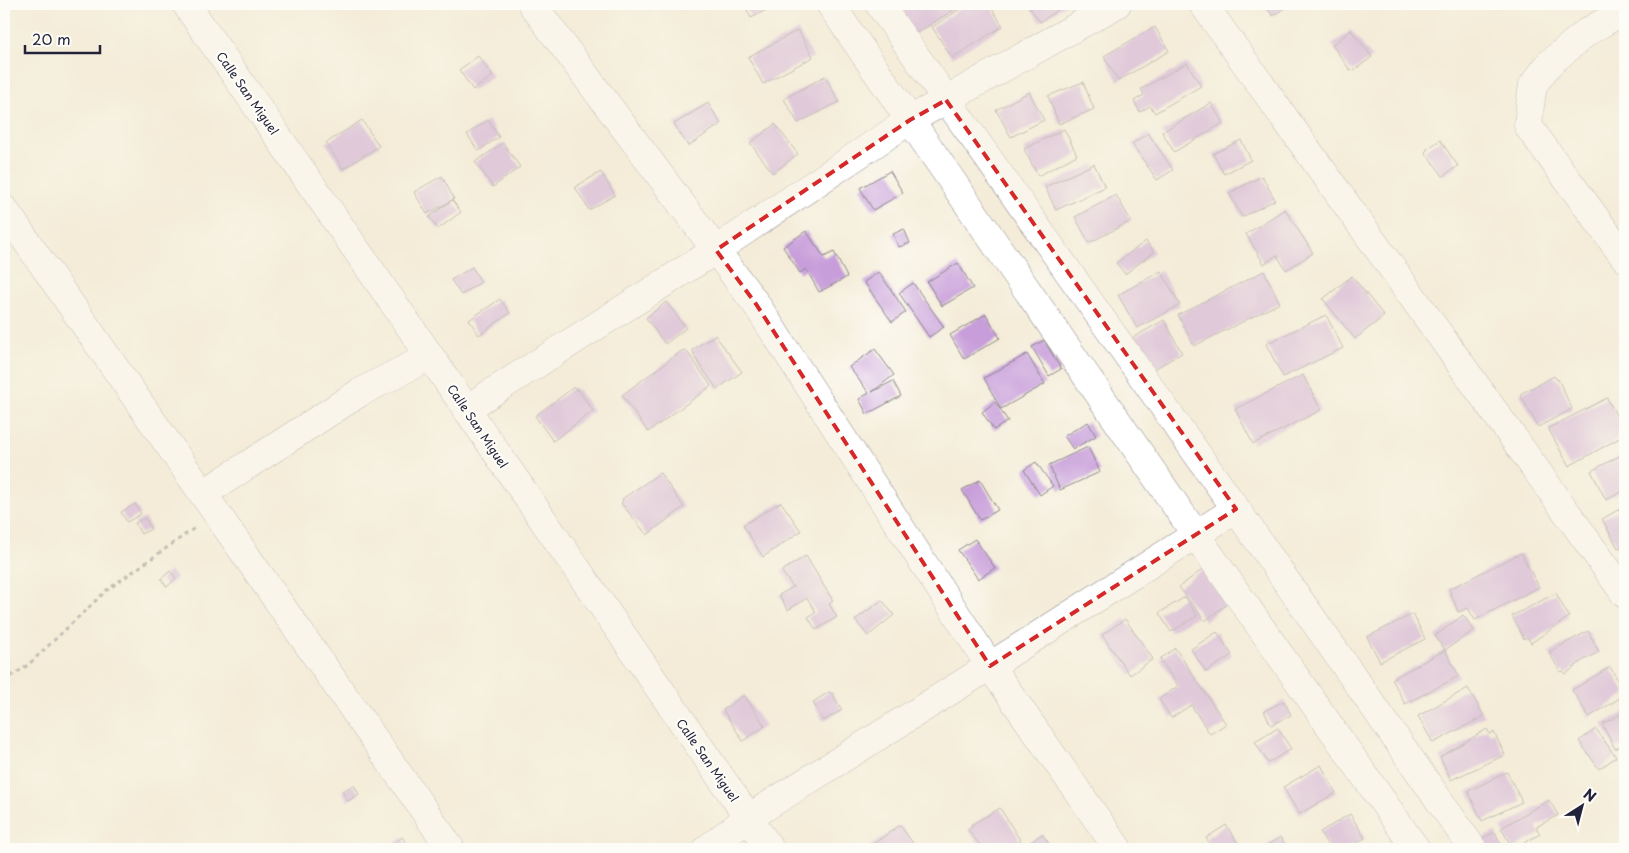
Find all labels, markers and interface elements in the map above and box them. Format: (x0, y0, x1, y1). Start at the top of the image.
scale bar (25, 22, 100, 54)
text: 20 m (32, 27, 71, 50)
street label: Calle San Miguel (213, 48, 283, 138)
street label: Calle San Miguel (443, 380, 513, 472)
street label: Calle San Miguel (673, 715, 743, 805)
north arrow (1556, 780, 1606, 830)
text: N (1579, 783, 1601, 807)

